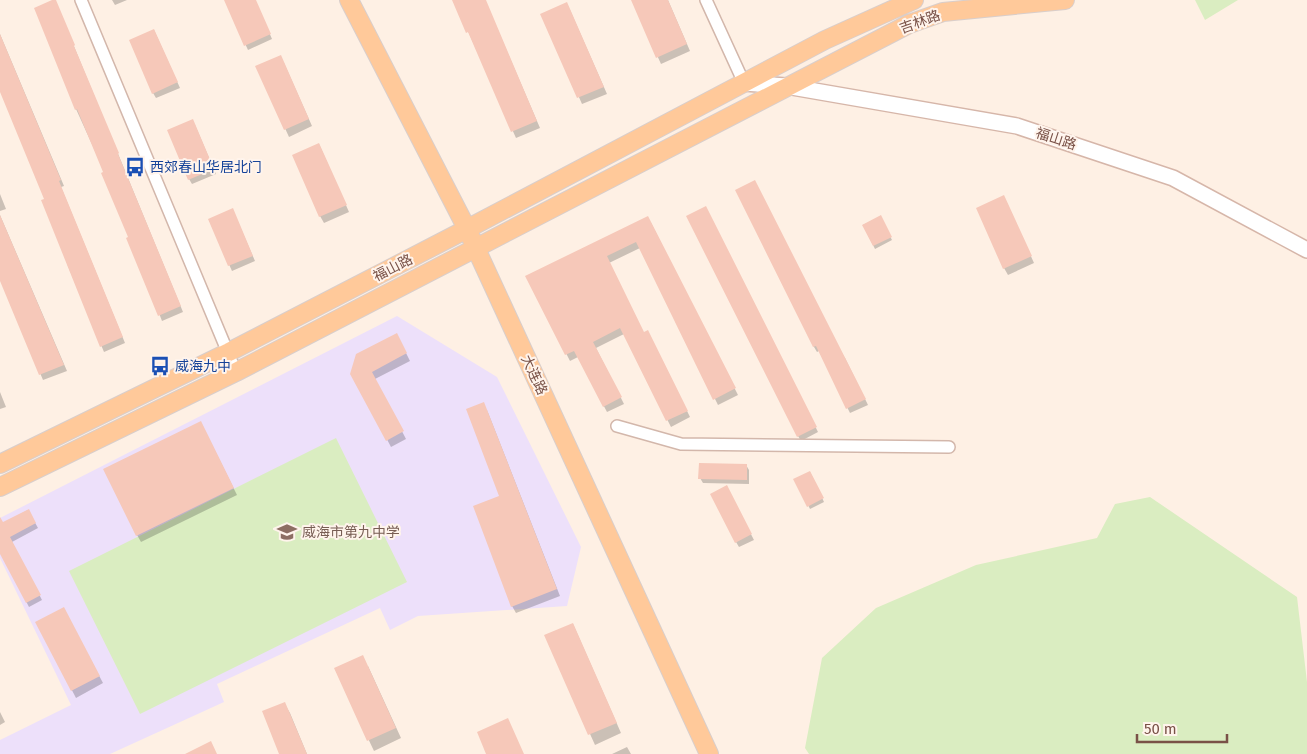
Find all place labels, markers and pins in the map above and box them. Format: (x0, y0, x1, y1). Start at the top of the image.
bus stop icon: 西郊春山华居北门 (124, 156, 146, 178)
place label: 西郊春山华居北门 (150, 159, 262, 176)
bus stop icon: 威海九中 (149, 355, 171, 377)
place label: 威海九中 (175, 358, 231, 375)
school or university icon: 威海市第九中学 (276, 521, 298, 543)
place label: 威海市第九中学 (302, 524, 400, 541)

